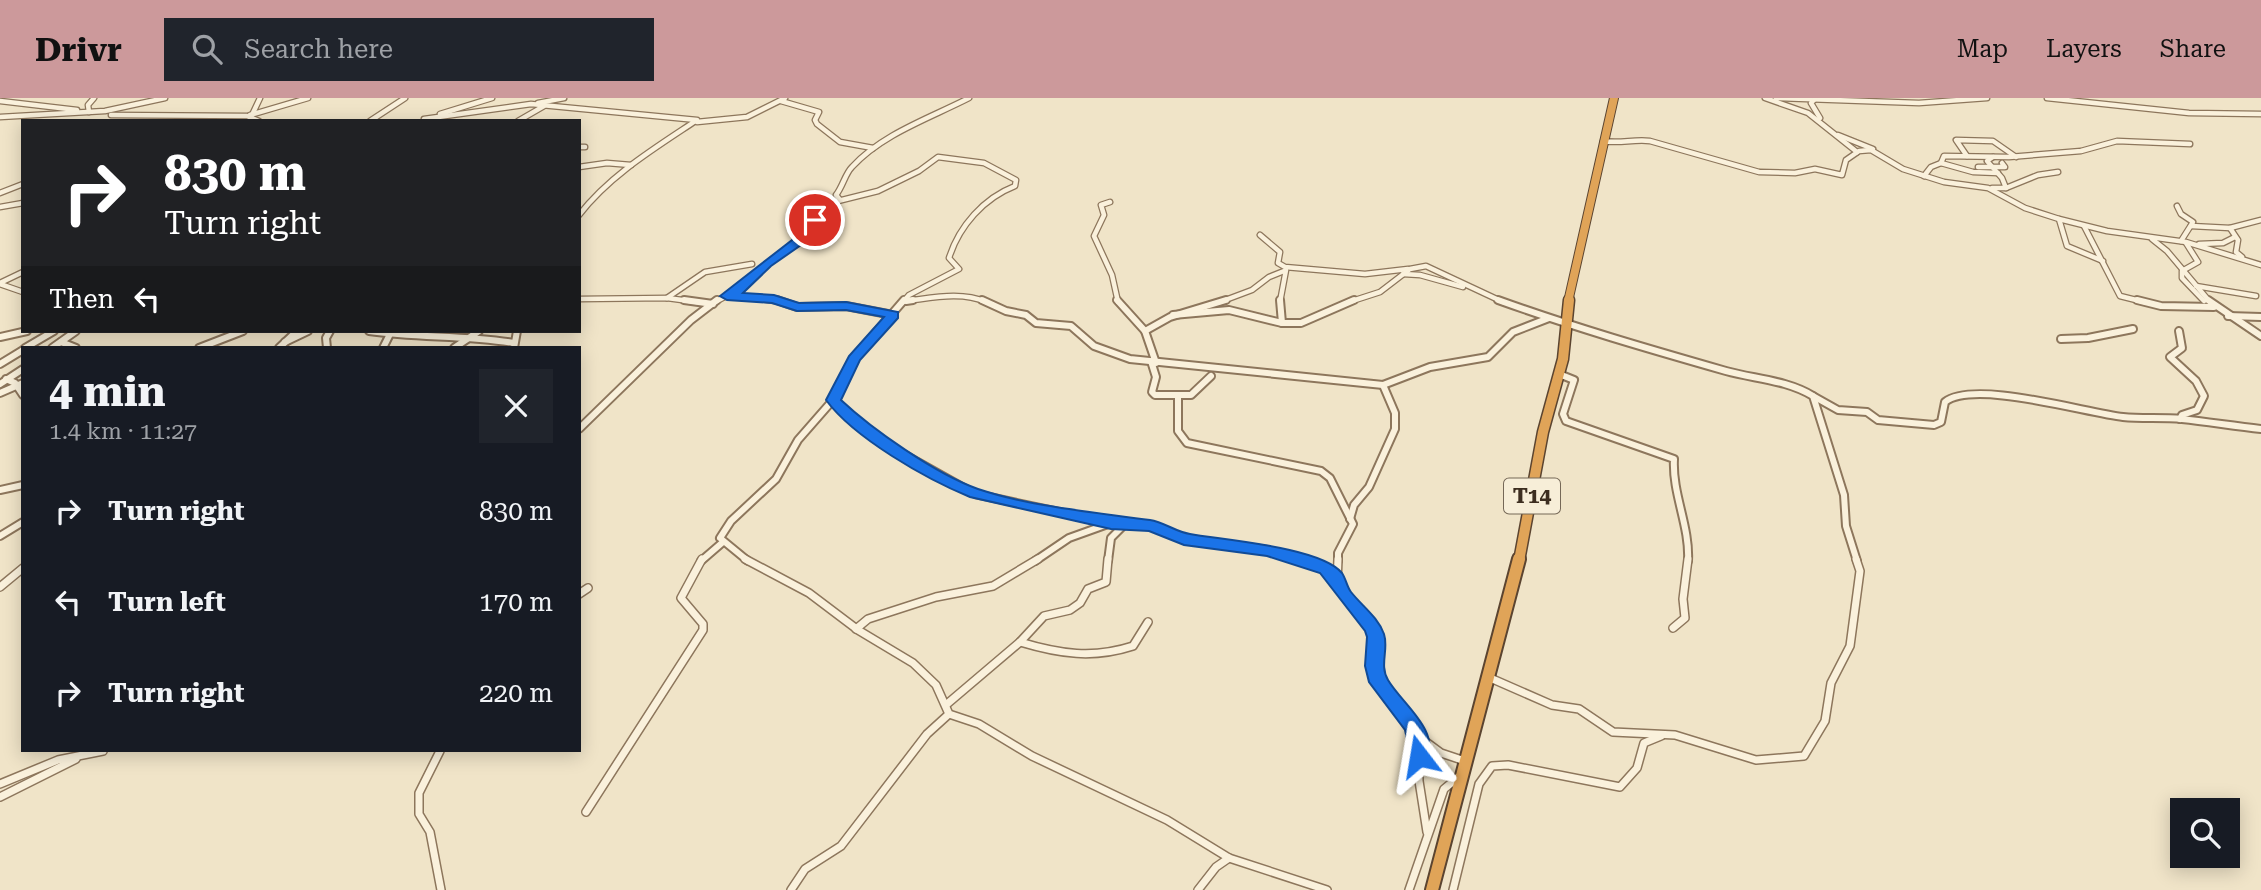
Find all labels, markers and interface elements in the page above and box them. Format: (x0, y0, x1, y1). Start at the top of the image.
search box (164, 18, 654, 81)
text: Drivr (35, 30, 122, 69)
icon: search (188, 30, 226, 68)
text: Search here (244, 34, 393, 64)
text: Map (1957, 35, 2008, 63)
text: Layers (2046, 35, 2122, 63)
text: Share (2160, 35, 2226, 63)
text: 830 m (164, 145, 306, 202)
icon: right (49, 147, 140, 238)
pin (785, 190, 845, 250)
icon: arrive (796, 201, 834, 239)
text: Turn right (164, 204, 321, 242)
icon: left (128, 280, 166, 318)
text: Then (49, 284, 114, 314)
text: 4 min (49, 367, 166, 416)
button: close (479, 369, 553, 443)
text: 1.4 km · 11:27 (49, 418, 197, 445)
road number: T14 (1504, 478, 1560, 514)
icon: right (49, 492, 87, 530)
text: Turn right (108, 496, 244, 526)
text: 830 m (479, 496, 553, 526)
icon: left (49, 583, 87, 621)
text: Turn left (108, 587, 226, 617)
text: 170 m (479, 587, 553, 617)
icon: right (49, 674, 87, 712)
text: Turn right (108, 678, 244, 708)
text: 220 m (479, 678, 553, 708)
position arrow (1382, 719, 1456, 793)
map controls (2170, 798, 2240, 868)
button: search (2170, 798, 2240, 868)

